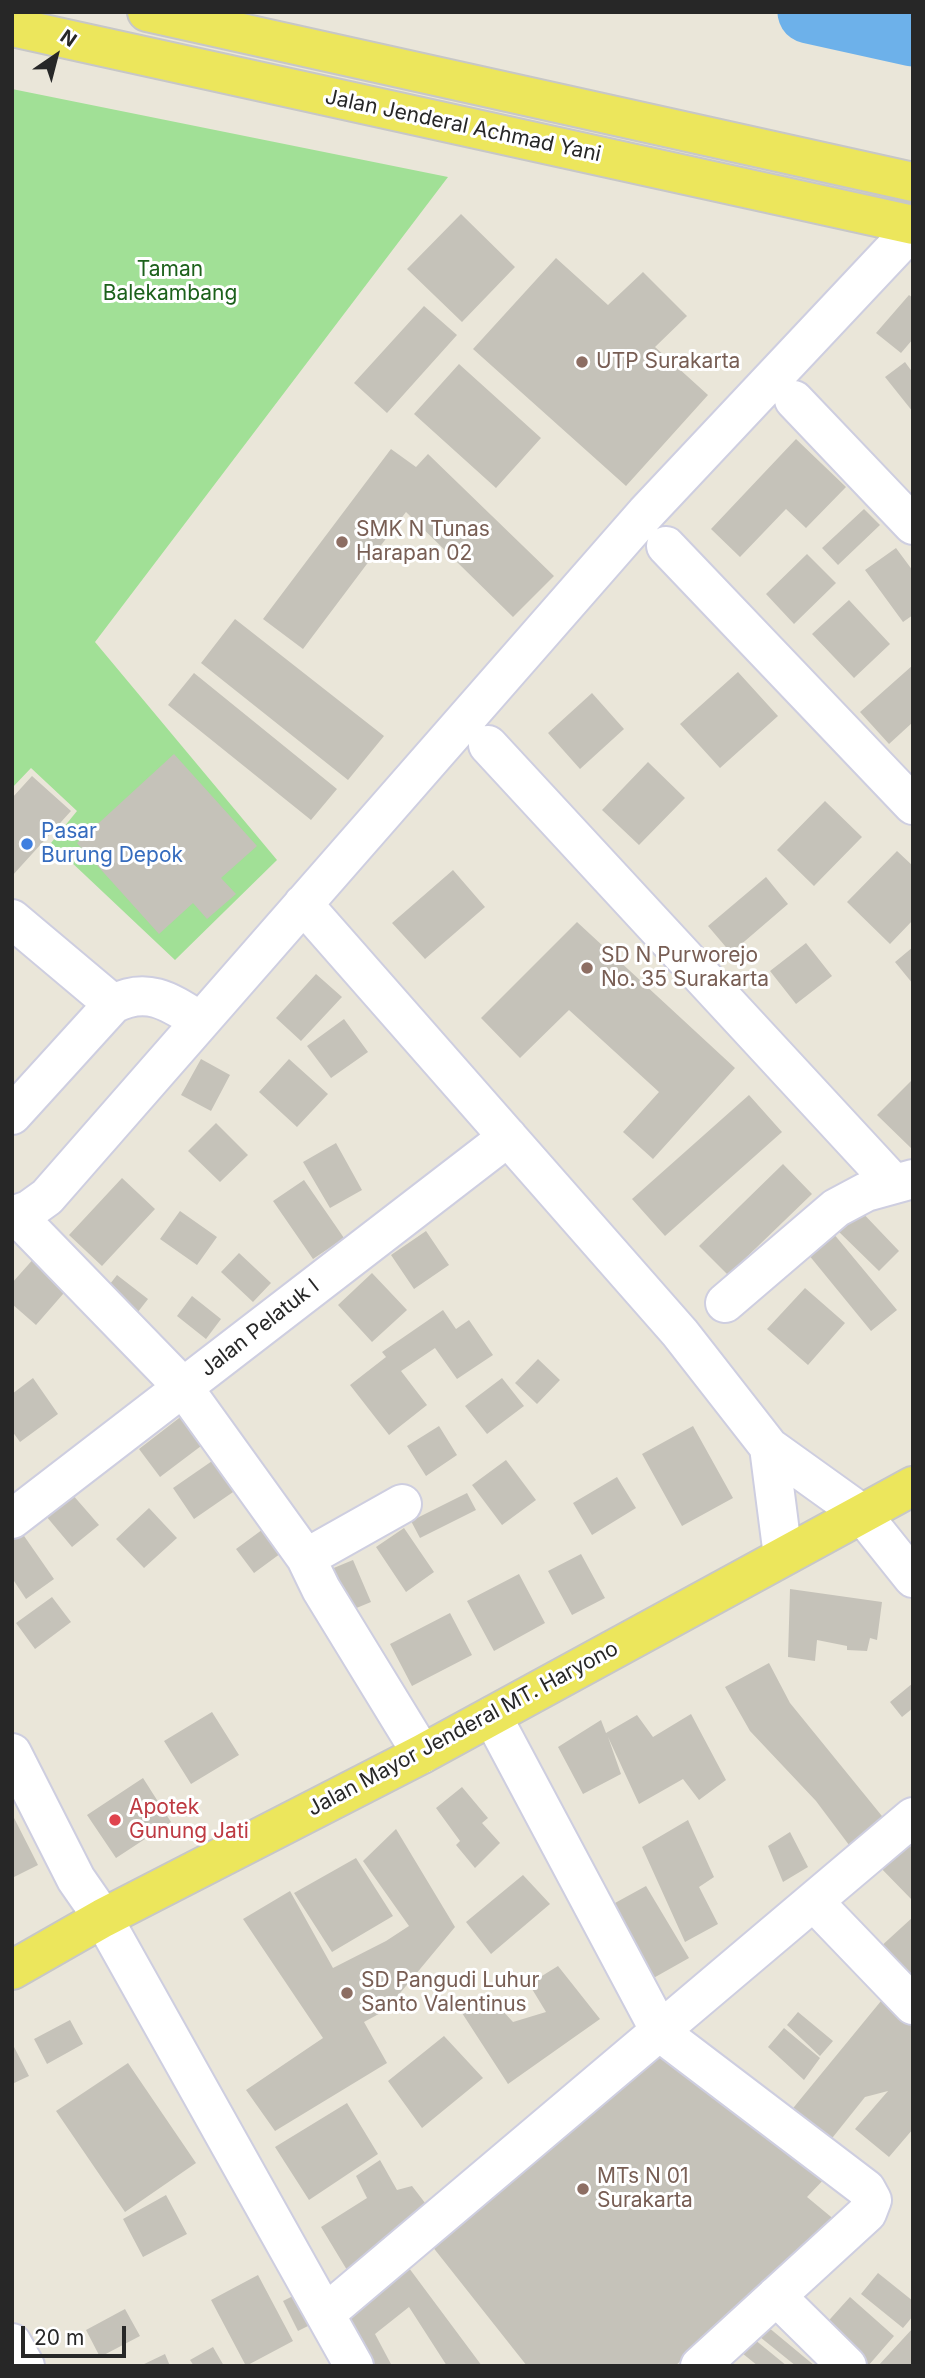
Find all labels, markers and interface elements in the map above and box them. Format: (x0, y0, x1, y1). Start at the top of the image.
north arrow (21, 21, 91, 91)
text: N (56, 25, 81, 52)
street label: Jalan Jenderal Achmad Yani (323, 84, 603, 168)
park label: Taman Balekambang (103, 257, 237, 307)
place label: UTP Surakarta (596, 349, 740, 375)
marker: UTP Surakarta (574, 354, 590, 370)
place label: SMK N Tunas Harapan 02 (356, 517, 490, 567)
marker: SMK N Tunas Harapan 02 (334, 534, 350, 550)
place label: Pasar Burung Depok (41, 819, 183, 869)
marker: Pasar Burung Depok (19, 836, 35, 852)
place label: SD N Purworejo No. 35 Surakarta (601, 943, 769, 993)
marker: SD N Purworejo No. 35 Surakarta (579, 960, 595, 976)
street label: Jalan Pelatuk I (196, 1274, 324, 1382)
street label: Jalan Mayor Jenderal MT. Haryono (303, 1636, 623, 1822)
place label: Apotek Gunung Jati (129, 1795, 249, 1845)
marker: Apotek Gunung Jati (107, 1812, 123, 1828)
place label: SD Pangudi Luhur Santo Valentinus (361, 1968, 539, 2018)
marker: SD Pangudi Luhur Santo Valentinus (339, 1985, 355, 2001)
place label: MTs N 01 Surakarta (597, 2164, 693, 2214)
marker: MTs N 01 Surakarta (575, 2181, 591, 2197)
scale bar (24, 2312, 130, 2356)
text: 20 m (34, 2325, 84, 2350)

